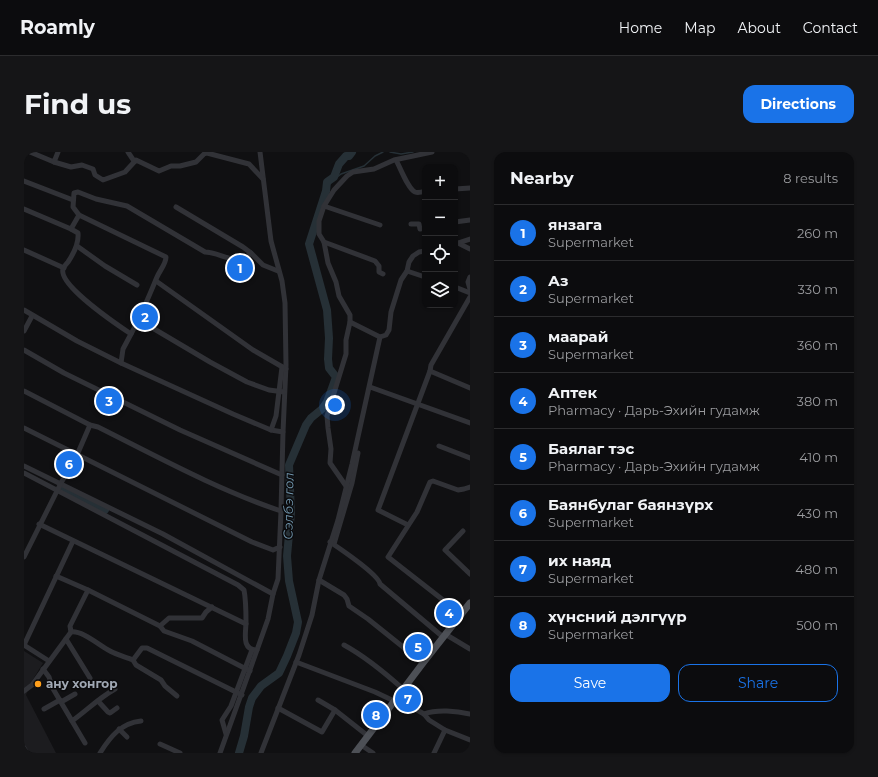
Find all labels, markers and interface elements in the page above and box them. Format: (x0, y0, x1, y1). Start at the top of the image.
text: Roamly (20, 16, 95, 39)
text: Home (619, 19, 662, 37)
text: Map (684, 19, 715, 37)
text: About (737, 19, 781, 37)
text: Contact (803, 19, 858, 37)
button: Directions (743, 85, 854, 123)
text: Find us (24, 87, 131, 121)
map controls (422, 164, 458, 308)
button: + (422, 164, 458, 200)
text: Nearby (510, 168, 574, 188)
text: 8 results (783, 170, 838, 186)
button: − (422, 200, 458, 236)
text: янзага (548, 215, 602, 234)
text: 1 (520, 225, 526, 241)
text: 260 m (797, 225, 838, 241)
text: Supermarket (548, 234, 634, 250)
button: locate (422, 236, 458, 272)
pin: 1 (227, 253, 253, 283)
text: Аз (548, 271, 568, 290)
button: layers (422, 272, 458, 308)
text: 2 (519, 281, 527, 297)
text: 330 m (798, 281, 838, 297)
text: Supermarket (548, 290, 634, 306)
pin: 2 (132, 302, 158, 332)
text: маарай (548, 327, 608, 346)
text: 3 (519, 337, 527, 353)
text: 360 m (797, 337, 838, 353)
text: Supermarket (548, 346, 634, 362)
text: Аптек (548, 383, 597, 402)
pin: 3 (96, 386, 122, 416)
text: 4 (519, 393, 527, 409)
text: 380 m (797, 393, 838, 409)
your location (325, 395, 345, 415)
text: Pharmacy · Дарь-Эхийн гудамж (548, 402, 760, 418)
text: Баялаг тэс (548, 439, 634, 458)
pin: 6 (56, 449, 82, 479)
text: 5 (519, 449, 527, 465)
text: 410 m (799, 449, 838, 465)
text: Pharmacy · Дарь-Эхийн гудамж (548, 458, 760, 474)
water label: Сэлбэ гол (279, 472, 297, 540)
text: Баянбулаг баянзүрх (548, 495, 713, 514)
text: 6 (519, 505, 527, 521)
text: 430 m (796, 505, 838, 521)
text: Supermarket (548, 514, 634, 530)
text: их наяд (548, 551, 611, 570)
text: 7 (519, 561, 527, 577)
text: 480 m (795, 561, 838, 577)
text: Supermarket (548, 570, 634, 586)
pin: 4 (436, 598, 462, 628)
text: хүнсний дэлгүүр (548, 607, 687, 626)
text: 8 (519, 617, 527, 633)
text: 500 m (796, 617, 838, 633)
text: Supermarket (548, 626, 634, 642)
pin: 5 (405, 632, 431, 662)
button: Save (510, 664, 670, 702)
button: Share (678, 664, 838, 702)
place label: ану хонгор (46, 676, 118, 691)
marker: ану хонгор (33, 679, 43, 689)
pin: 7 (395, 684, 421, 714)
pin: 8 (363, 700, 389, 730)

